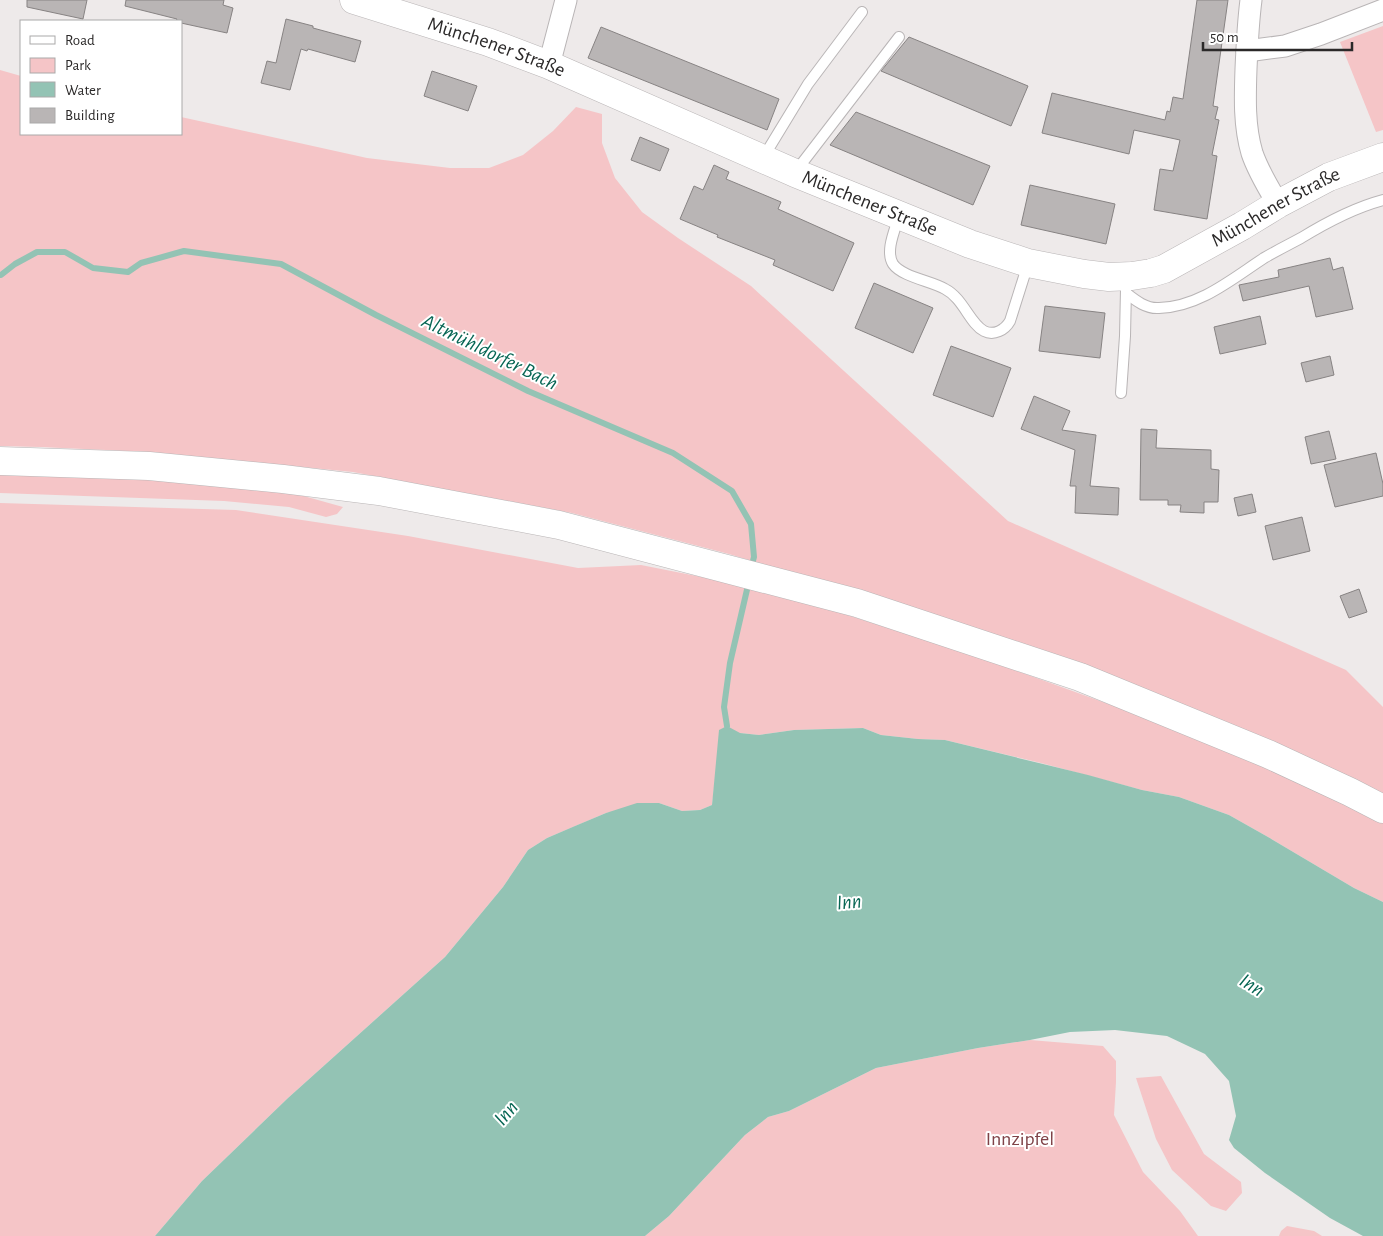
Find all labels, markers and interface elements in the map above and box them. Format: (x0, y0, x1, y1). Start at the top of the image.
street label: Münchener Straße (425, 14, 568, 81)
legend (20, 20, 182, 135)
scale bar (1203, 20, 1352, 52)
text: 50 m (1210, 30, 1239, 45)
text: Road (65, 33, 95, 48)
text: Park (65, 58, 91, 73)
text: Water (65, 83, 101, 98)
text: Building (65, 108, 115, 123)
street label: Münchener Straße (1208, 164, 1343, 251)
street label: Münchener Straße (799, 167, 940, 240)
water label: Altmühldorfer Bach (418, 310, 561, 394)
water label: Inn (836, 890, 862, 914)
water label: Inn (1236, 970, 1268, 1000)
water label: Inn (490, 1097, 522, 1129)
park label: Innzipfel (986, 1129, 1054, 1149)

